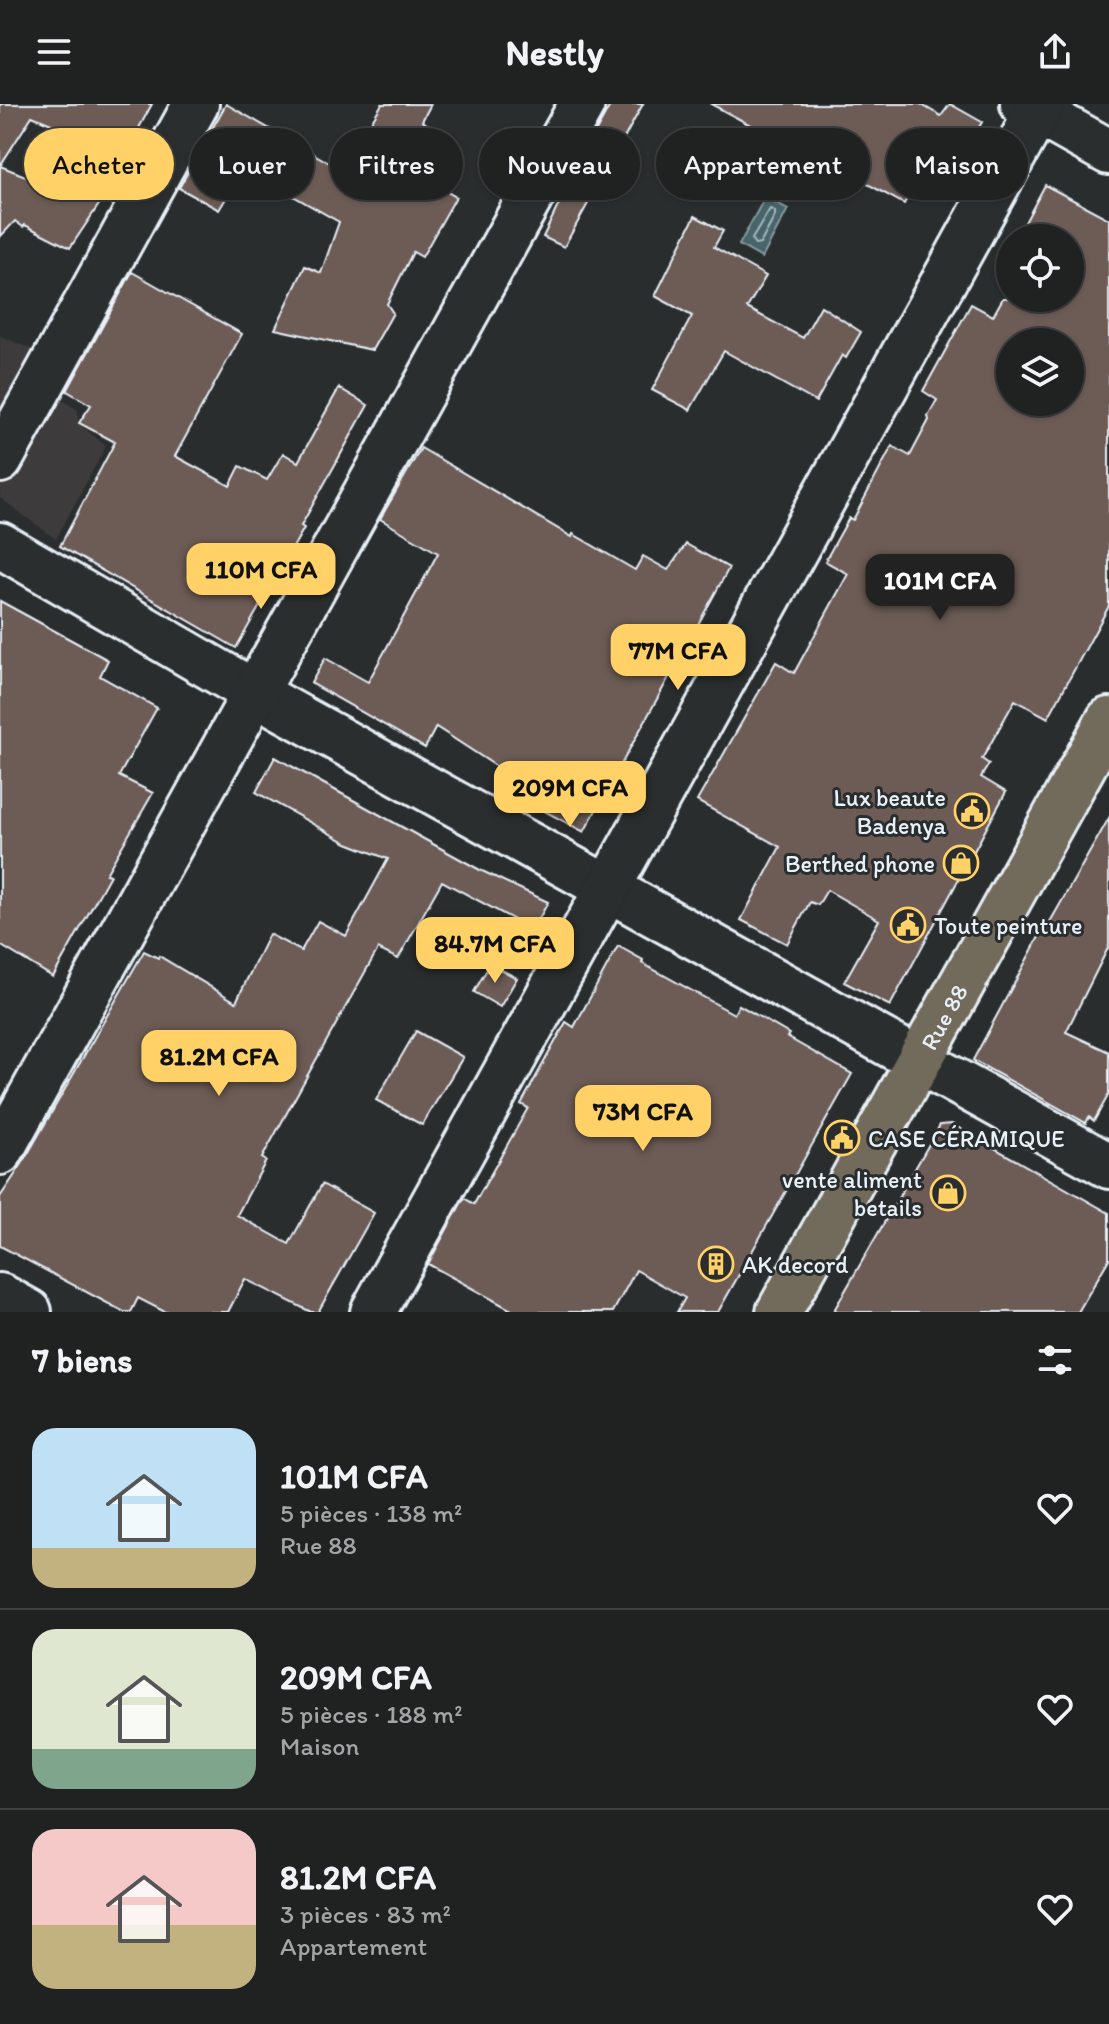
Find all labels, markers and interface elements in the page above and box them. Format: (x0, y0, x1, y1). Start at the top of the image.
icon: menu (32, 30, 76, 74)
icon: share (1033, 30, 1077, 74)
text: Nestly (505, 31, 604, 74)
chip: Acheter (24, 128, 174, 200)
chip: Louer (190, 128, 314, 200)
chip: Filtres (330, 128, 463, 200)
chip: Nouveau (479, 128, 640, 200)
chip: Appartement (656, 128, 870, 200)
chip: Maison (886, 128, 1028, 200)
map controls (996, 224, 1084, 416)
button: locate (996, 224, 1084, 312)
button: layers (996, 328, 1084, 416)
pin: 110M CFA (178, 543, 344, 611)
text: 110M CFA (205, 553, 318, 585)
pin: 101M CFA (857, 554, 1023, 622)
text: 101M CFA (884, 564, 997, 596)
pin: 77M CFA (604, 624, 752, 692)
text: 77M CFA (629, 634, 727, 666)
pin: 209M CFA (487, 761, 653, 829)
text: 209M CFA (512, 771, 628, 803)
place label: Lux beaute Badenya (834, 783, 947, 840)
public building icon: Lux beaute Badenya (953, 792, 991, 830)
shop icon: Berthed phone (942, 844, 980, 882)
place label: Berthed phone (785, 849, 935, 878)
public building icon: Toute peinture (889, 906, 927, 944)
place label: Toute peinture (934, 911, 1082, 940)
pin: 84.7M CFA (403, 917, 587, 985)
text: 84.7M CFA (434, 927, 556, 959)
street label: Rue 88 (914, 979, 973, 1055)
pin: 81.2M CFA (127, 1030, 311, 1098)
text: 81.2M CFA (159, 1040, 279, 1072)
pin: 73M CFA (569, 1085, 717, 1153)
text: 73M CFA (593, 1095, 693, 1127)
public building icon: CASE CÉRAMIQUE (823, 1119, 861, 1157)
place label: CASE CÉRAMIQUE (868, 1124, 1065, 1153)
place label: vente aliment betails (782, 1165, 922, 1222)
shop icon: vente aliment betails (929, 1174, 967, 1212)
building icon: AK decord (697, 1245, 735, 1283)
place label: AK decord (742, 1250, 849, 1279)
icon: filters (1033, 1338, 1077, 1382)
text: 7 biens (32, 1340, 132, 1381)
text: 101M CFA (280, 1456, 428, 1497)
icon: home (96, 1460, 192, 1556)
icon: heart (1033, 1486, 1077, 1530)
text: 5 pièces · 138 m² (280, 1497, 462, 1529)
text: Rue 88 (280, 1529, 357, 1561)
text: 209M CFA (280, 1657, 432, 1698)
icon: home (96, 1661, 192, 1757)
icon: heart (1033, 1687, 1077, 1731)
text: 5 pièces · 188 m² (280, 1698, 463, 1730)
text: Maison (280, 1730, 359, 1762)
text: 81.2M CFA (280, 1857, 436, 1898)
icon: home (96, 1861, 192, 1957)
icon: heart (1033, 1887, 1077, 1931)
text: 3 pièces · 83 m² (280, 1898, 451, 1930)
text: Appartement (280, 1930, 427, 1962)

